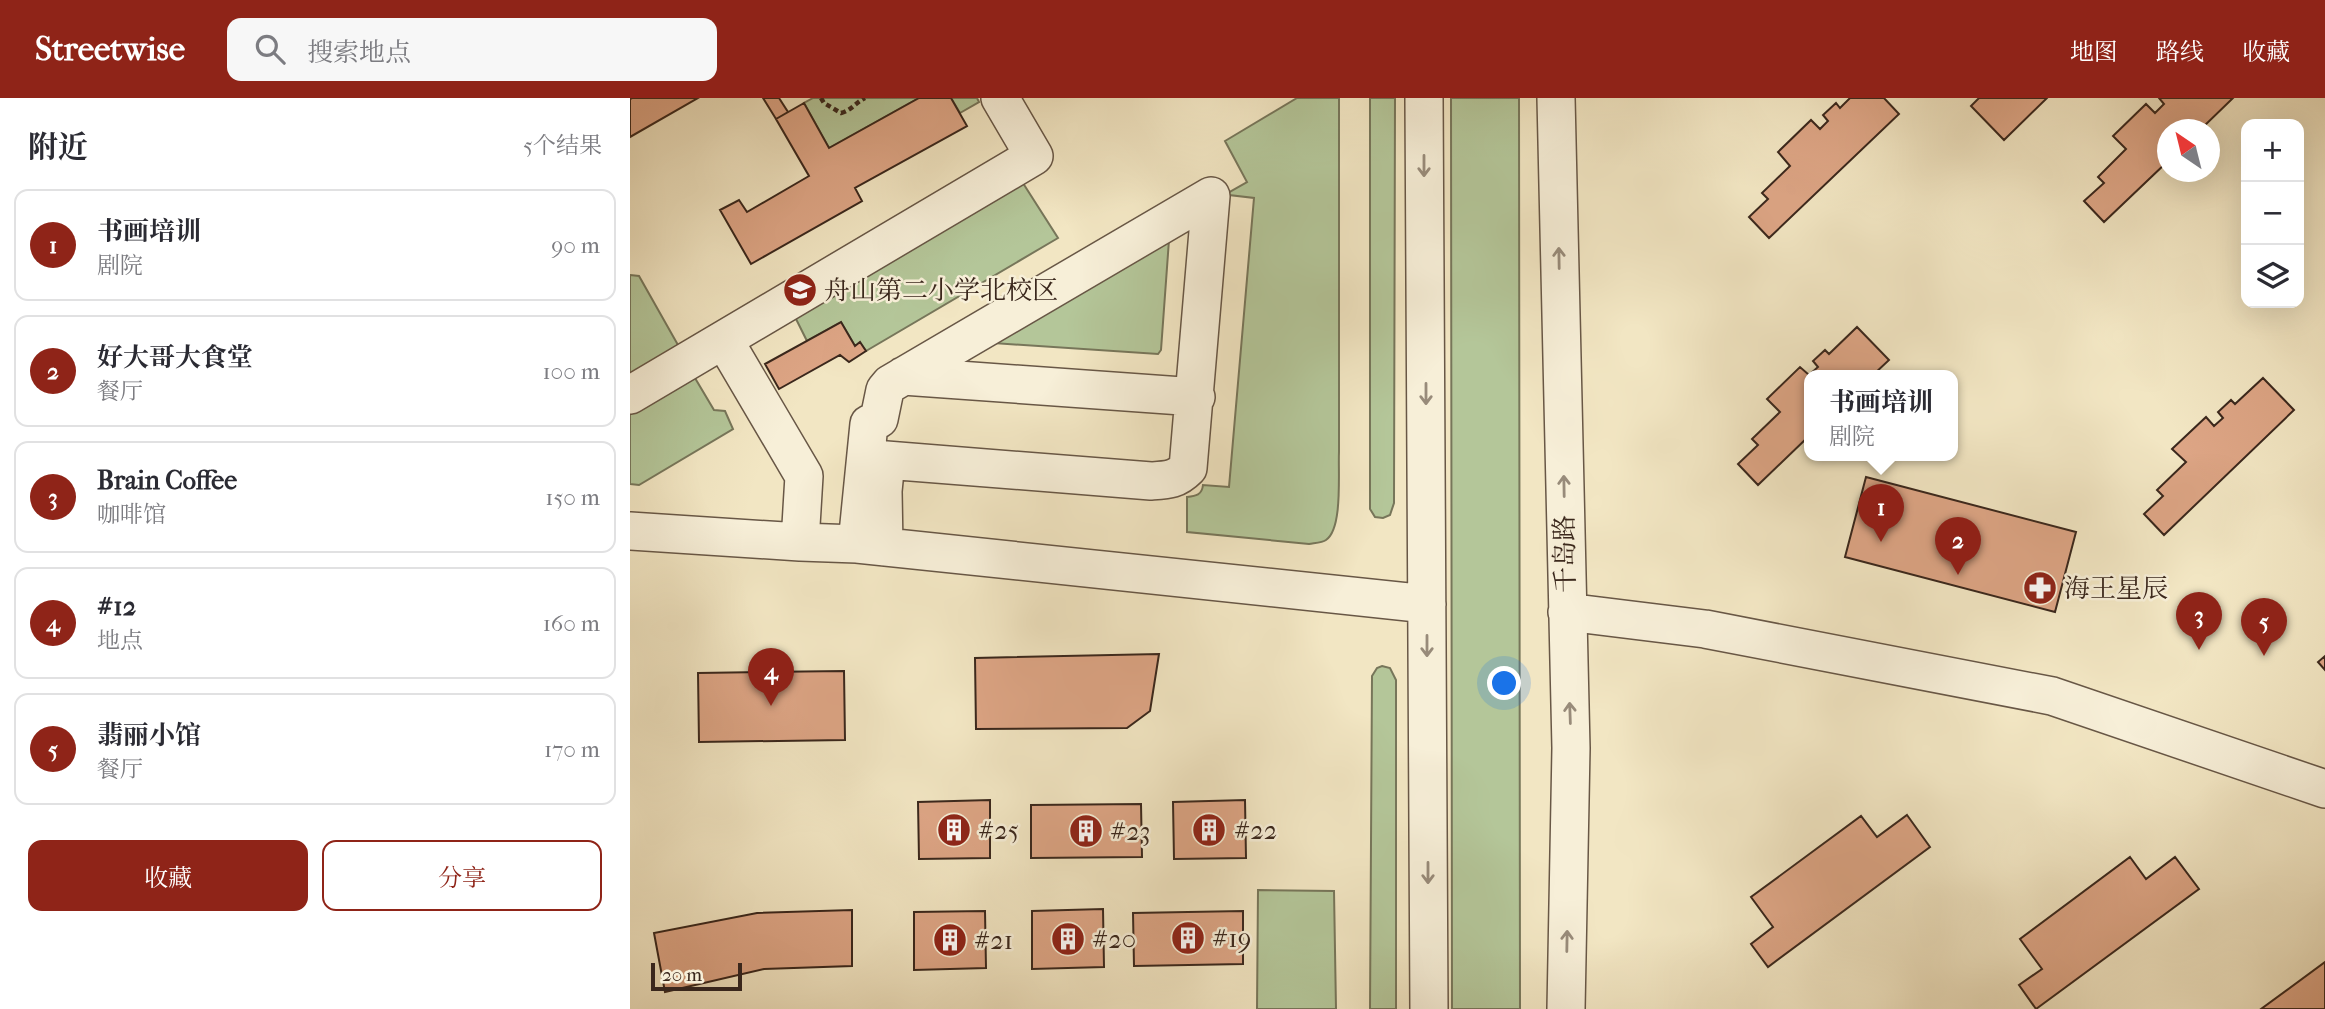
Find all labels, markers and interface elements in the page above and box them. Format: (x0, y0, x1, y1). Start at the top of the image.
search box (227, 18, 717, 81)
text: Streetwise (35, 30, 185, 69)
icon: search (251, 30, 289, 68)
text: 搜索地点 (307, 37, 411, 68)
text: 地图 (2070, 38, 2118, 66)
text: 路线 (2156, 38, 2204, 66)
text: 收藏 (2242, 38, 2290, 66)
north arrow (2157, 119, 2220, 182)
map controls (2241, 119, 2304, 308)
button: + (2241, 119, 2304, 182)
text: 附近 (28, 130, 88, 165)
text: 5个结果 (523, 132, 602, 159)
one-way arrow (1417, 154, 1431, 177)
button: − (2241, 182, 2304, 245)
text: 书画培训 (97, 216, 201, 247)
text: 1 (49, 232, 57, 259)
text: 90 m (551, 232, 600, 259)
button: layers (2241, 245, 2304, 308)
one-way arrow (1553, 247, 1566, 270)
text: 剧院 (97, 252, 143, 279)
school or university icon: 舟山第二小学北校区 (781, 271, 819, 309)
place label: 舟山第二小学北校区 (824, 275, 1058, 306)
text: 好大哥大食堂 (97, 342, 253, 373)
text: 2 (47, 358, 59, 385)
text: 100 m (542, 358, 600, 385)
popup (1804, 370, 1958, 461)
text: 餐厅 (97, 378, 143, 405)
one-way arrow (1419, 382, 1433, 405)
text: 书画培训 (1829, 387, 1933, 418)
text: 剧院 (1829, 423, 1875, 450)
text: Brain Coffee (97, 465, 237, 496)
one-way arrow (1557, 475, 1571, 498)
text: 3 (48, 484, 58, 511)
text: 150 m (545, 484, 600, 511)
pin: 1 (1858, 484, 1904, 542)
text: 咖啡馆 (97, 501, 166, 528)
street label: 千岛路 (1549, 515, 1581, 593)
pin: 2 (1935, 517, 1981, 575)
pharmacy icon: 海王星辰 (2021, 569, 2059, 607)
place label: 海王星辰 (2064, 573, 2168, 604)
text: #12 (97, 591, 136, 622)
pin: 3 (2176, 592, 2222, 650)
pin: 5 (2241, 598, 2287, 656)
text: 4 (46, 610, 60, 637)
text: 160 m (543, 610, 600, 637)
text: 地点 (97, 627, 143, 654)
one-way arrow (1420, 634, 1434, 657)
pin: 4 (748, 648, 794, 706)
your location (1487, 666, 1521, 700)
one-way arrow (1563, 702, 1576, 725)
text: 翡丽小馆 (97, 720, 201, 751)
text: 5 (48, 736, 58, 763)
text: 170 m (544, 736, 600, 763)
text: 餐厅 (97, 756, 143, 783)
building icon: #25 (935, 811, 973, 849)
building icon: #22 (1190, 811, 1228, 849)
building icon: #23 (1067, 812, 1105, 850)
place label: #25 (978, 815, 1019, 846)
place label: #22 (1234, 815, 1277, 846)
place label: #23 (1110, 816, 1150, 847)
button: 收藏 (28, 840, 308, 911)
button: 分享 (322, 840, 602, 911)
one-way arrow (1421, 861, 1435, 884)
building icon: #19 (1169, 919, 1207, 957)
building icon: #20 (1049, 920, 1087, 958)
building icon: #21 (931, 921, 969, 959)
place label: #19 (1212, 923, 1251, 954)
place label: #20 (1092, 924, 1136, 955)
place label: #21 (974, 925, 1013, 956)
one-way arrow (1560, 930, 1574, 953)
scale bar (651, 960, 742, 992)
text: 20 m (662, 964, 702, 986)

